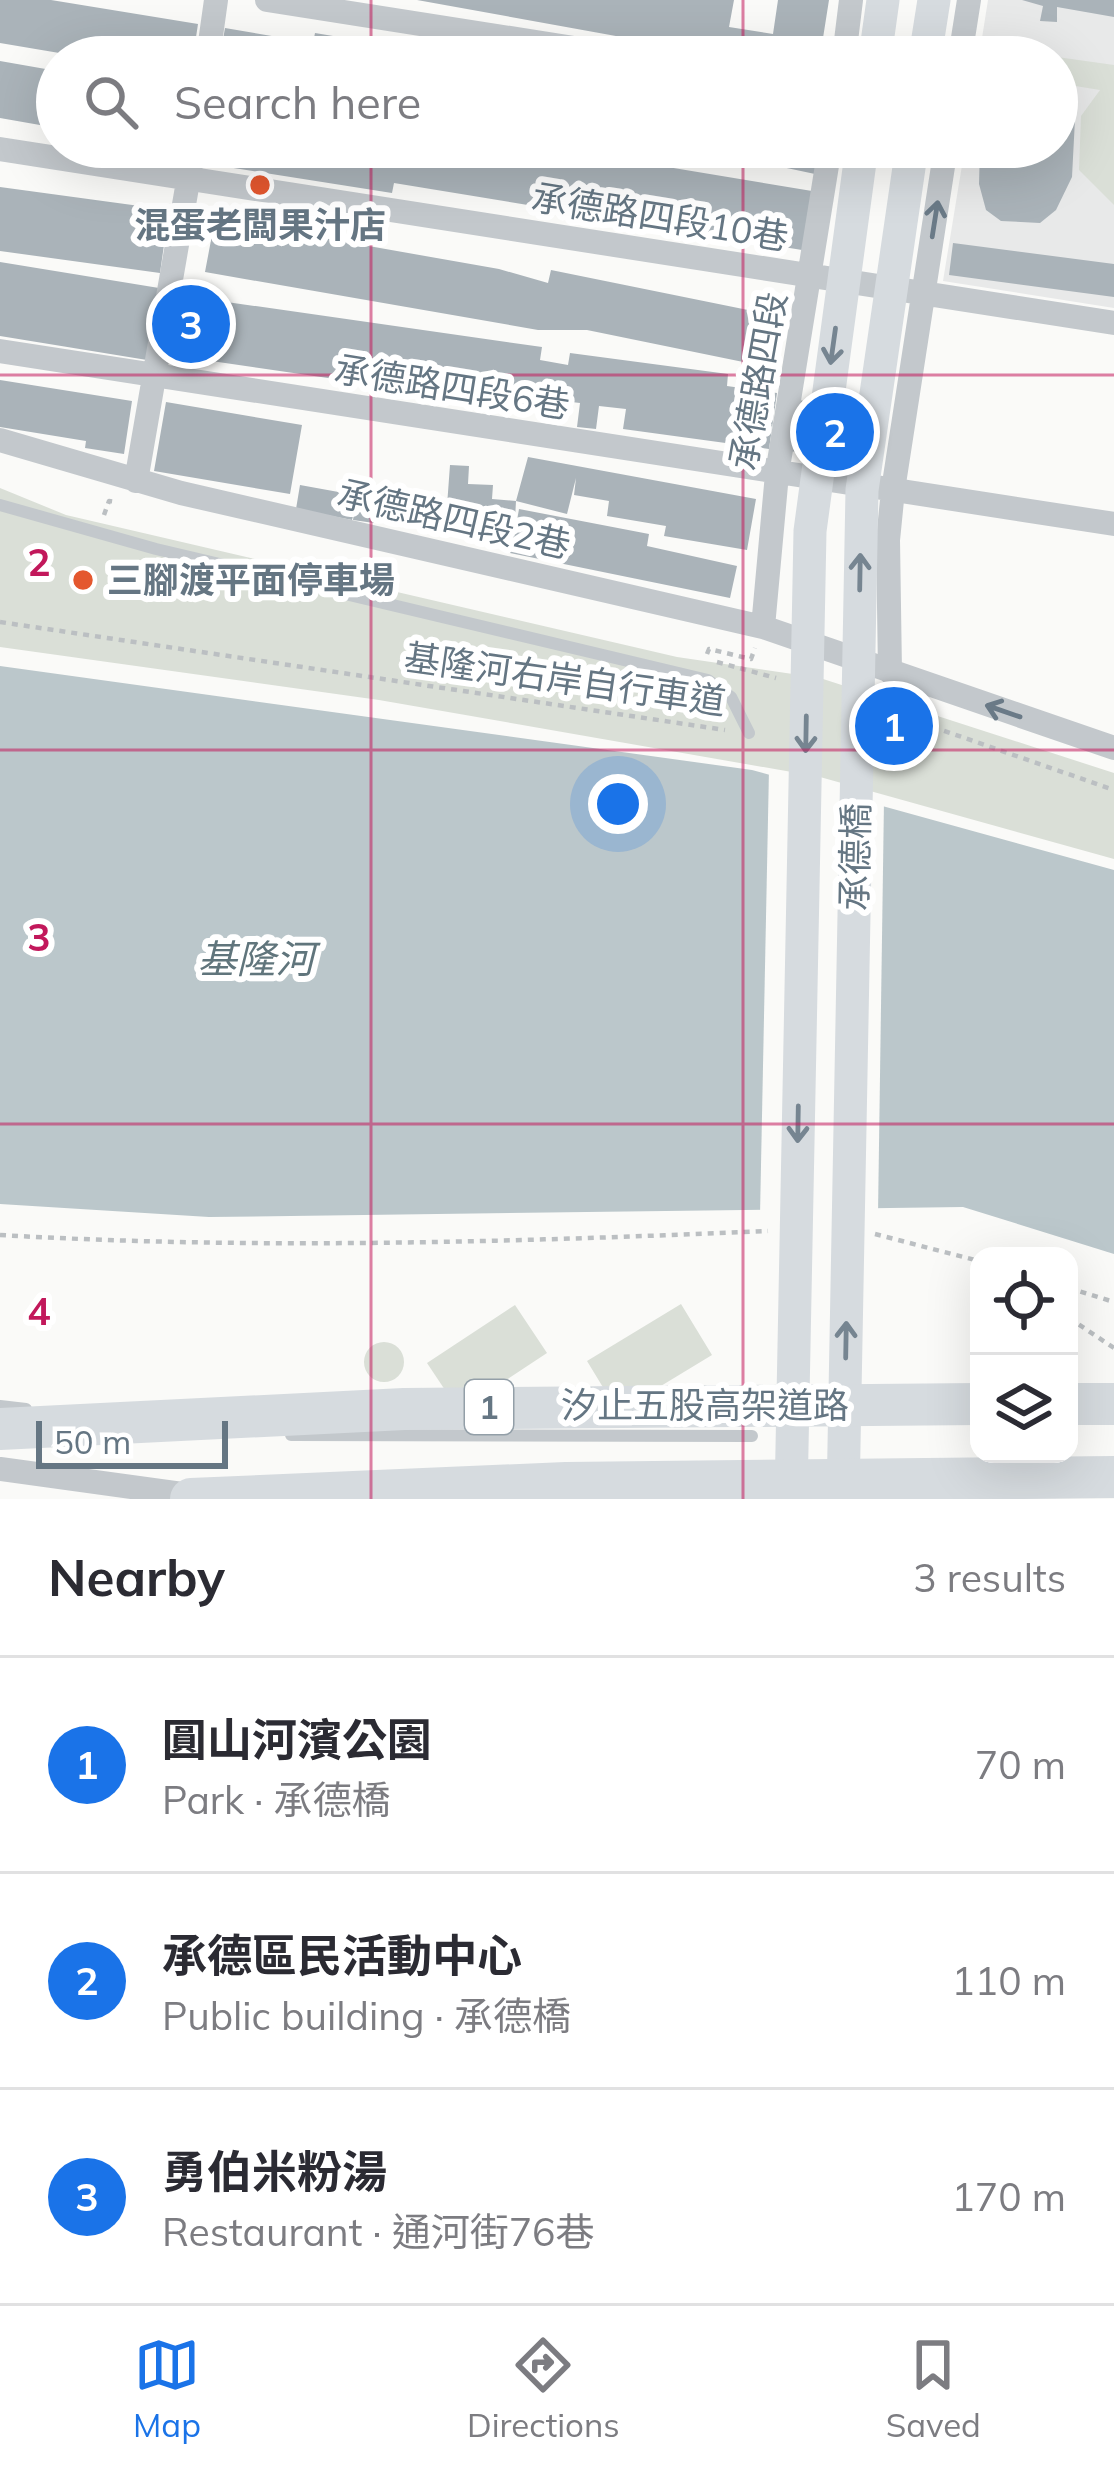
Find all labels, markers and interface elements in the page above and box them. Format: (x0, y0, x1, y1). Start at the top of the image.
search box (36, 36, 1078, 168)
icon: search (78, 69, 144, 135)
text: Search here (174, 74, 421, 130)
marker: 混蛋老闆果汁店 (247, 172, 273, 198)
street label: 承德路四段10巷 (529, 174, 792, 259)
one-way arrow (924, 200, 947, 239)
place label: 混蛋老闆果汁店 (134, 202, 386, 247)
pin: 3 (152, 279, 230, 369)
street label: 承德路四段 (720, 288, 795, 473)
one-way arrow (821, 326, 844, 365)
street label: 承德路四段6巷 (331, 346, 573, 427)
pin: 2 (796, 387, 874, 477)
street label: 承德路四段2巷 (333, 470, 575, 567)
text: 2 (27, 537, 51, 586)
one-way arrow (849, 553, 872, 592)
place label: 三腳渡平面停車場 (107, 557, 395, 602)
marker: 三腳渡平面停車場 (70, 567, 96, 593)
street label: 基隆河右岸自行車道 (402, 634, 729, 723)
pin: 1 (855, 681, 933, 771)
one-way arrow (985, 698, 1023, 720)
one-way arrow (794, 714, 817, 753)
your location (588, 774, 648, 834)
street label: 承德橋 (831, 803, 878, 911)
text: 3 (27, 912, 51, 961)
water label: 基隆河 (197, 934, 321, 983)
one-way arrow (787, 1104, 810, 1143)
map controls (970, 1247, 1078, 1463)
button: locate (970, 1247, 1078, 1355)
text: 4 (27, 1286, 51, 1335)
one-way arrow (834, 1321, 857, 1360)
button: layers (970, 1355, 1078, 1463)
road number: 1 (465, 1380, 513, 1434)
street label: 汐止五股高架道路 (561, 1382, 849, 1427)
scale bar (36, 1415, 228, 1468)
text: 50 m (54, 1421, 131, 1462)
text: Nearby (48, 1545, 225, 1609)
text: 3 results (913, 1553, 1066, 1602)
text: 圓山河濱公園 (162, 1711, 432, 1767)
text: 1 (75, 1740, 99, 1789)
text: 70 m (975, 1740, 1066, 1789)
text: Park · 承德橋 (162, 1775, 390, 1824)
text: 承德區民活動中心 (162, 1927, 522, 1983)
text: 2 (75, 1956, 99, 2005)
text: 110 m (951, 1956, 1066, 2005)
text: Public building · 承德橋 (162, 1991, 571, 2040)
text: 勇伯米粉湯 (162, 2143, 387, 2199)
text: 3 (75, 2172, 99, 2221)
text: 170 m (951, 2172, 1066, 2221)
text: Restaurant · 通河街76巷 (162, 2207, 595, 2256)
tab: Map (133, 2332, 201, 2445)
tab: Directions (467, 2332, 620, 2445)
tab: Saved (886, 2332, 981, 2445)

